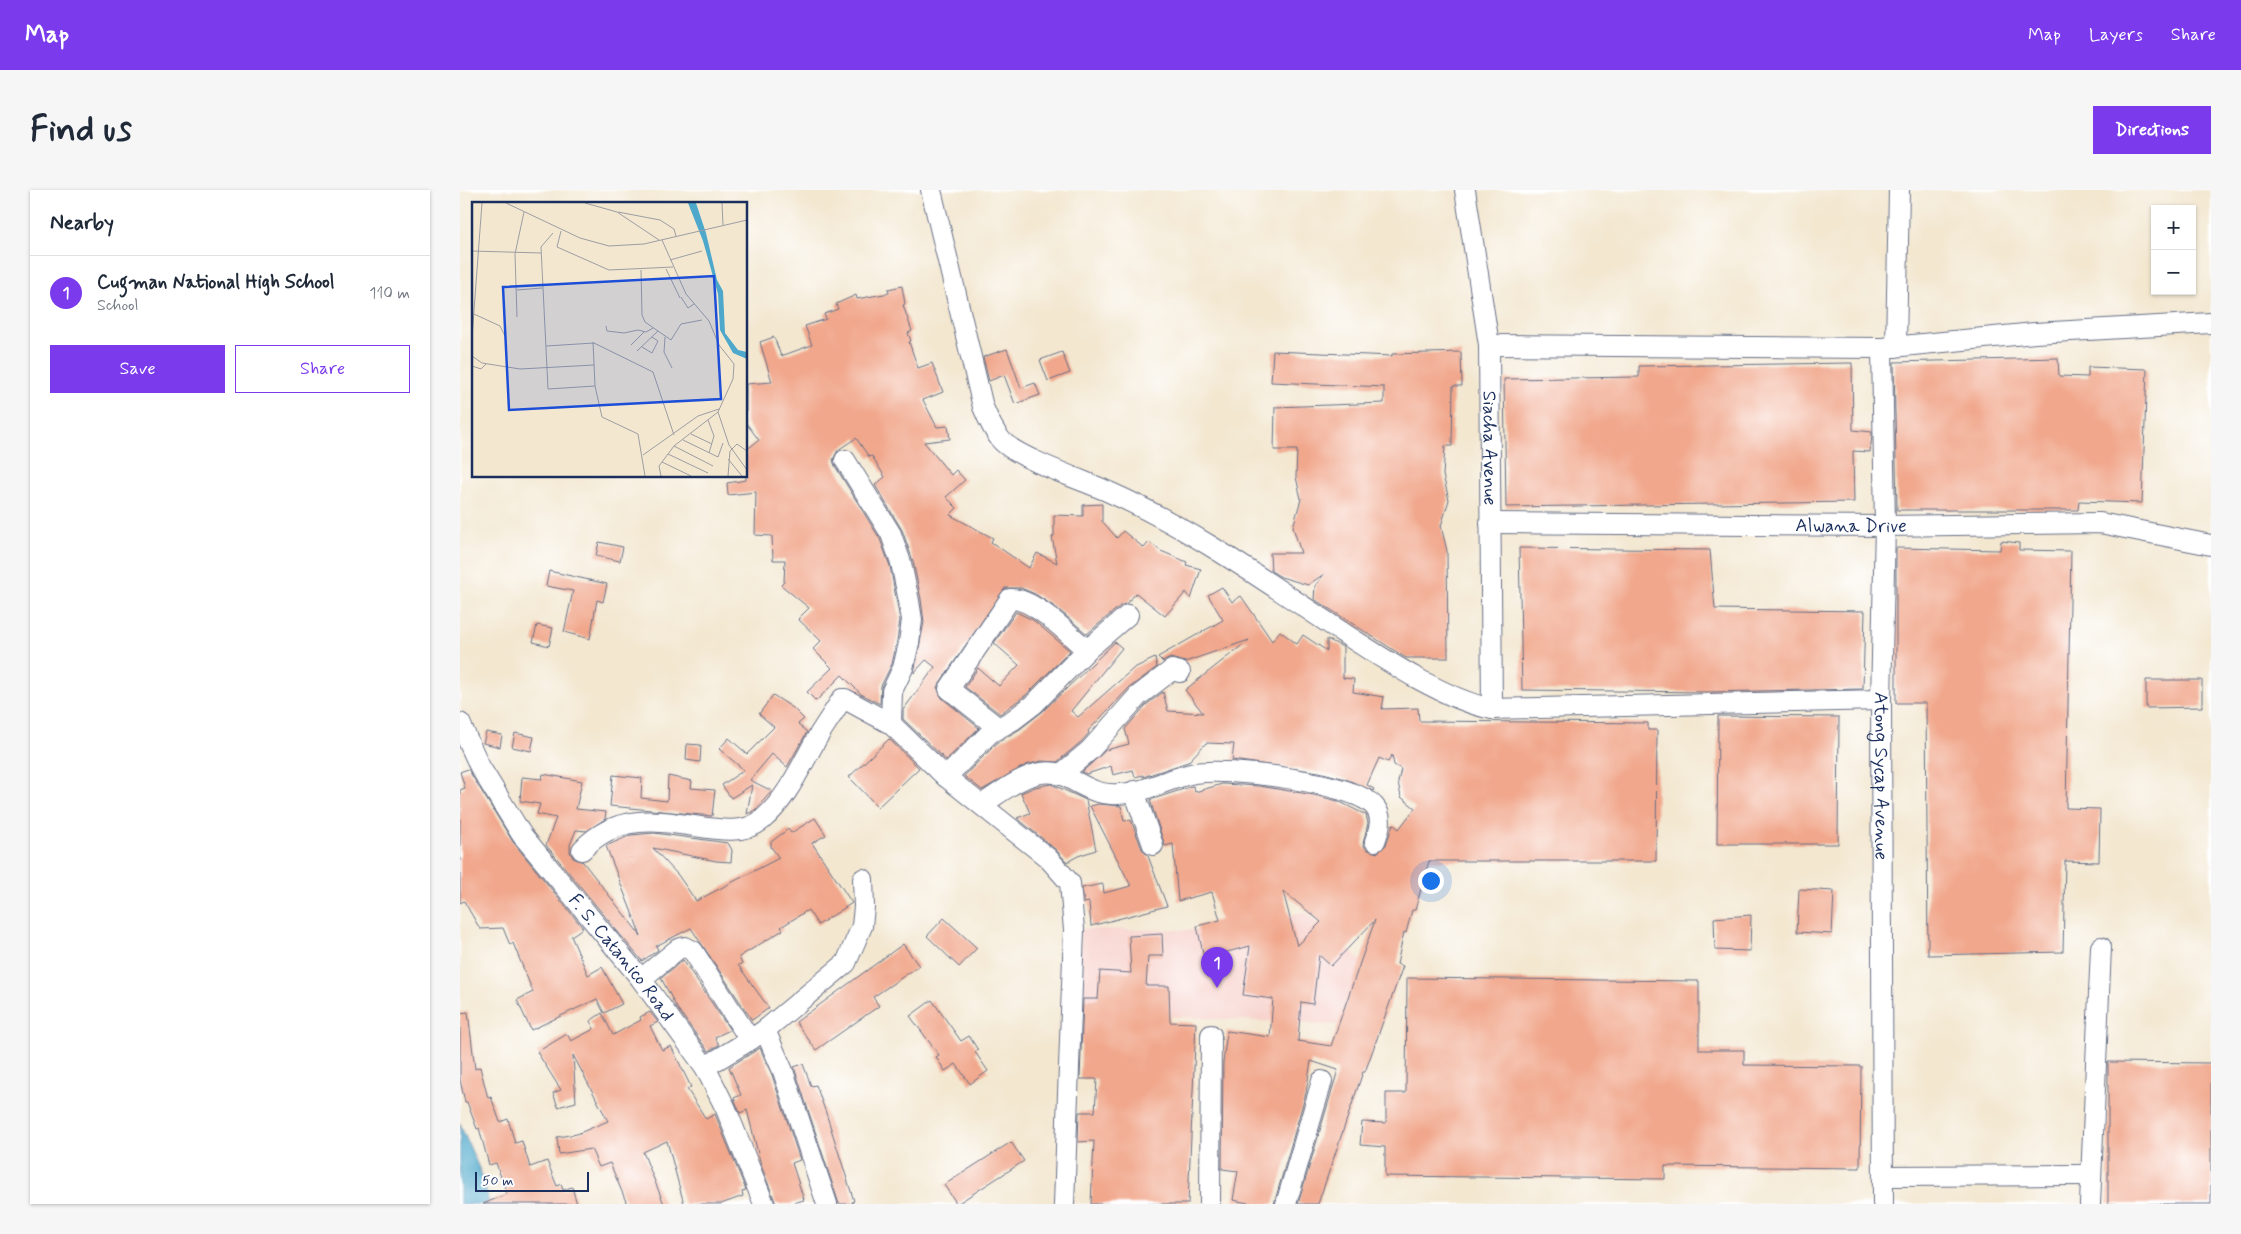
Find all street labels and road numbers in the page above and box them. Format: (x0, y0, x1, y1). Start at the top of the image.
street label: Siacha Avenue (1477, 391, 1503, 506)
street label: Alwana Drive (1795, 513, 1907, 539)
street label: Atong Sycap Avenue (1867, 692, 1894, 860)
street label: F. S. Catanico Road (563, 888, 680, 1026)

